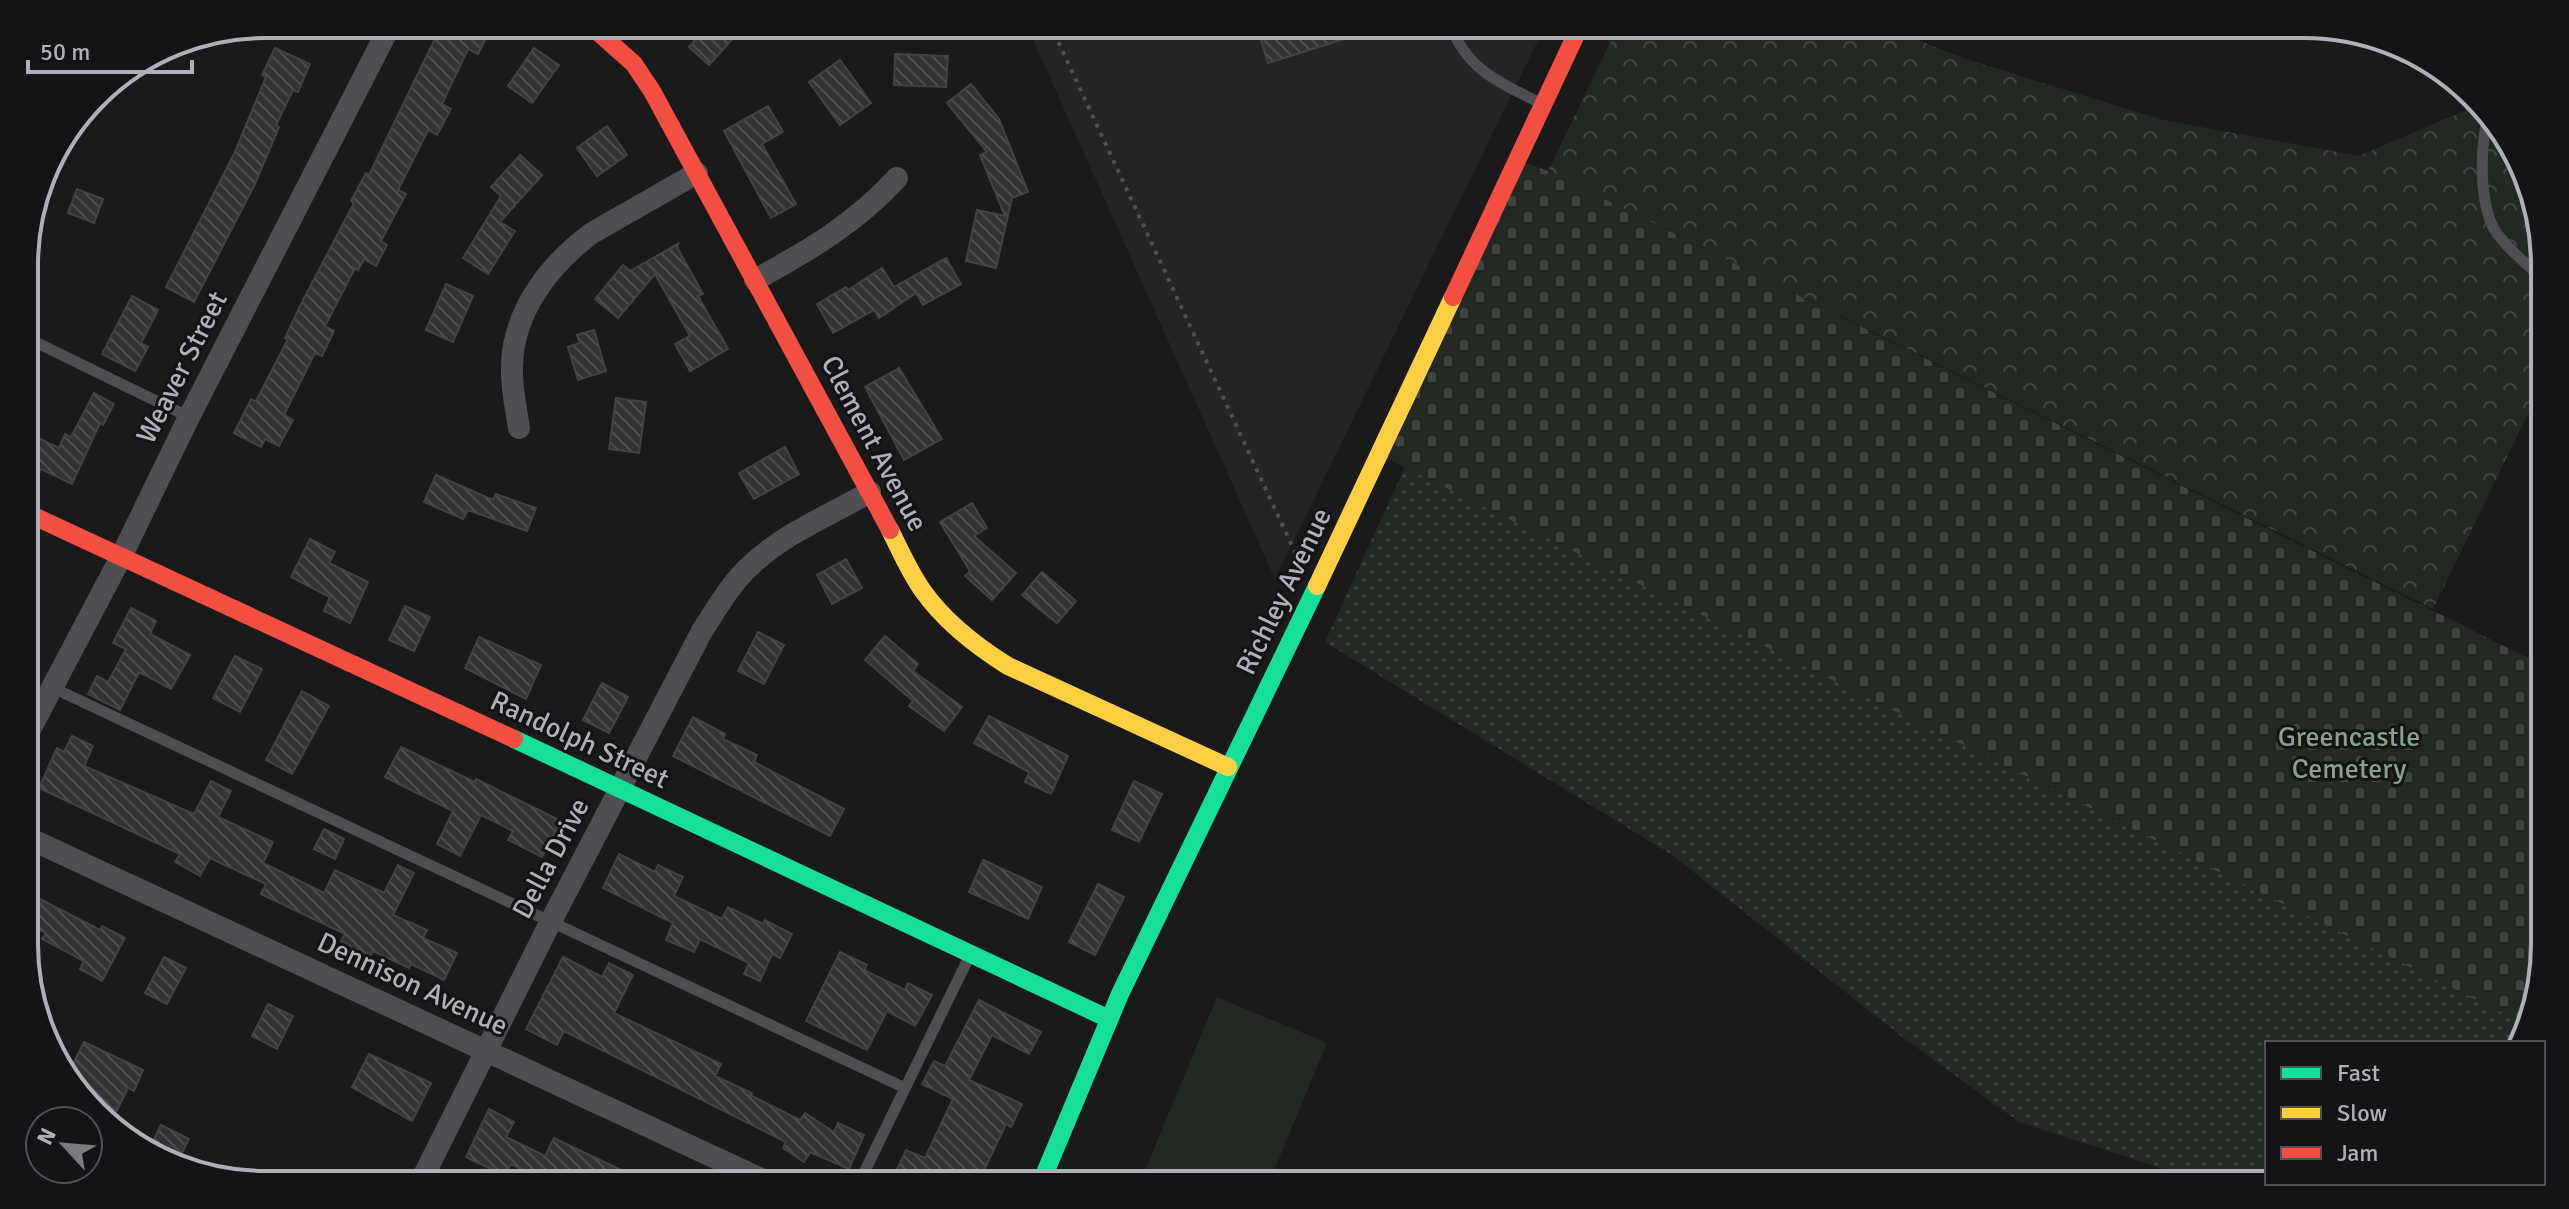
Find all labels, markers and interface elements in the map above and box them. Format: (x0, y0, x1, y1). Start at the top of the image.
scale bar (28, 24, 192, 74)
text: 50 m (40, 37, 90, 67)
street label: Weaver Street (129, 285, 235, 449)
street label: Clement Avenue (814, 350, 935, 537)
street label: Richley Avenue (1229, 503, 1339, 680)
street label: Randolph Street (485, 684, 674, 796)
park label: Greencastle Cemetery (2278, 720, 2420, 786)
street label: Della Drive (505, 793, 597, 924)
street label: Dennison Avenue (312, 925, 513, 1043)
legend (2265, 1041, 2545, 1185)
text: Fast (2337, 1058, 2380, 1088)
text: Slow (2337, 1098, 2387, 1128)
north arrow (24, 1105, 104, 1185)
text: N (31, 1124, 62, 1149)
text: Jam (2337, 1138, 2378, 1168)

